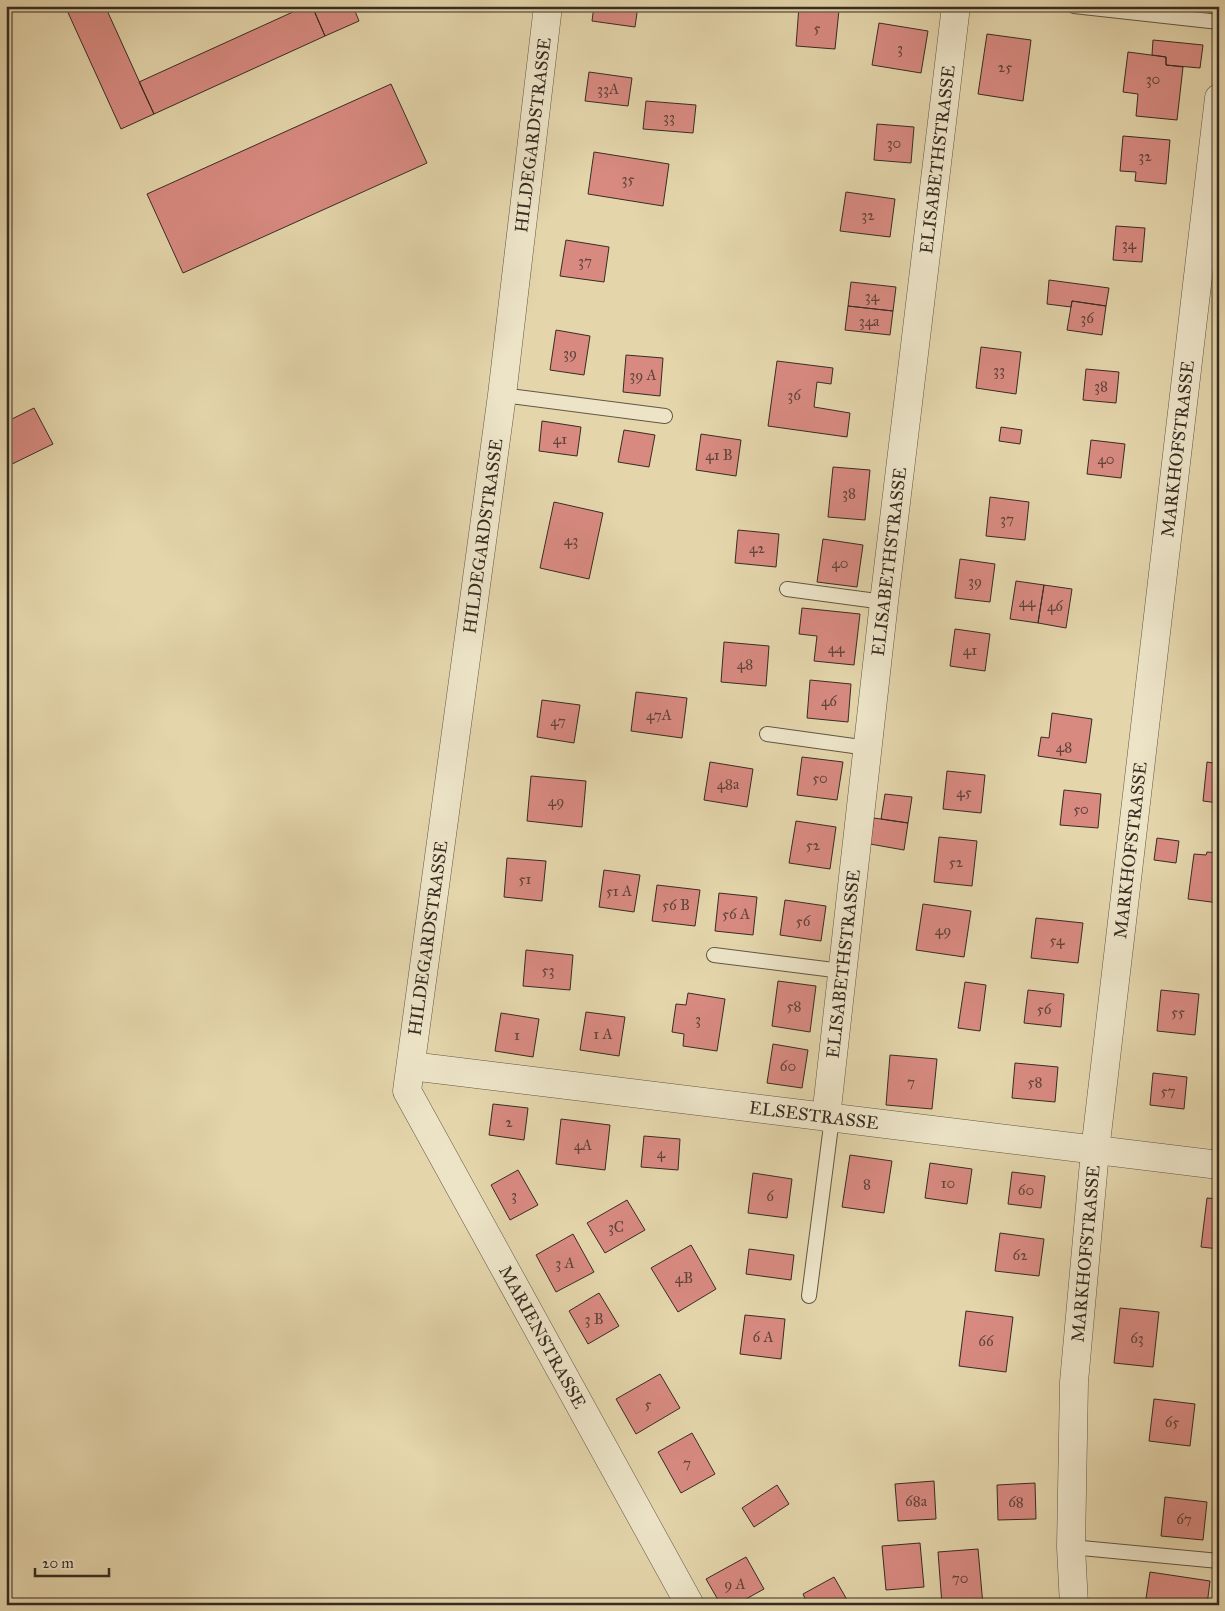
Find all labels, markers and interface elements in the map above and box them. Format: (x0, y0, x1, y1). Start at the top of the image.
house number: 5 (814, 19, 821, 37)
street label: HILDEGARDSTRASSE (510, 36, 556, 234)
house number: 3 (897, 39, 903, 57)
house number: 25 (998, 58, 1012, 76)
street label: ELISABETHSTRASSE (915, 64, 960, 255)
house number: 30 (1146, 70, 1160, 88)
house number: 33A (597, 80, 619, 98)
house number: 33 (663, 108, 675, 126)
house number: 30 (887, 134, 901, 152)
house number: 32 (1138, 147, 1152, 165)
house number: 35 (622, 170, 635, 188)
house number: 32 (861, 206, 875, 224)
house number: 34 (1122, 235, 1137, 253)
house number: 37 (578, 252, 592, 270)
house number: 34 (865, 287, 880, 305)
house number: 36 (1080, 309, 1095, 327)
house number: 34a (859, 312, 880, 330)
house number: 39 (563, 344, 577, 362)
street label: MARKHOFSTRASSE (1156, 359, 1199, 539)
house number: 33 (993, 361, 1005, 379)
house number: 39 A (629, 366, 657, 384)
house number: 38 (1094, 377, 1108, 395)
house number: 36 (787, 386, 802, 404)
house number: 41 (553, 430, 567, 448)
street label: HILDEGARDSTRASSE (458, 437, 508, 635)
house number: 41 B (705, 446, 733, 464)
house number: 40 (1097, 450, 1115, 468)
street label: ELISABETHSTRASSE (867, 466, 911, 657)
house number: 38 (842, 484, 856, 502)
house number: 37 (1000, 510, 1014, 528)
house number: 43 (564, 531, 578, 549)
house number: 42 (749, 539, 765, 557)
house number: 40 (831, 554, 849, 572)
house number: 39 (968, 572, 982, 590)
house number: 44 (1019, 593, 1036, 611)
house number: 46 (1047, 597, 1064, 615)
house number: 44 (828, 639, 845, 657)
house number: 41 (963, 641, 977, 659)
house number: 48 (737, 655, 753, 673)
house number: 46 (821, 692, 838, 710)
house number: 47A (646, 706, 672, 724)
house number: 47 (550, 712, 566, 730)
house number: 48 (1056, 738, 1072, 756)
street label: MARKHOFSTRASSE (1109, 760, 1152, 940)
house number: 50 (812, 769, 828, 787)
house number: 48a (717, 775, 740, 793)
house number: 45 (956, 783, 972, 801)
house number: 49 (548, 792, 564, 810)
house number: 50 (1073, 800, 1089, 818)
house number: 52 (806, 836, 821, 854)
street label: HILDEGARDSTRASSE (403, 839, 453, 1037)
house number: 52 (949, 853, 964, 871)
street label: ELISABETHSTRASSE (822, 868, 865, 1060)
house number: 51 (519, 870, 532, 888)
house number: 51 A (606, 882, 632, 900)
house number: 56 B (662, 896, 690, 914)
house number: 56 A (722, 905, 750, 923)
house number: 56 (796, 912, 812, 930)
house number: 49 (935, 921, 951, 939)
house number: 54 (1050, 931, 1065, 949)
house number: 53 (542, 961, 554, 979)
house number: 58 (787, 997, 801, 1015)
house number: 56 (1037, 1000, 1053, 1018)
house number: 55 (1171, 1003, 1185, 1021)
house number: 3 (695, 1010, 701, 1028)
house number: 1 A (593, 1025, 613, 1043)
house number: 1 (514, 1026, 520, 1044)
house number: 60 (780, 1057, 796, 1075)
house number: 7 (907, 1073, 915, 1091)
house number: 58 (1028, 1073, 1042, 1091)
house number: 57 (1161, 1082, 1175, 1100)
street label: ELSESTRASSE (748, 1097, 880, 1134)
house number: 2 (505, 1113, 513, 1131)
house number: 4A (574, 1136, 592, 1154)
house number: 4 (657, 1144, 666, 1162)
street label: MARKHOFSTRASSE (1067, 1164, 1105, 1343)
house number: 10 (941, 1174, 955, 1192)
house number: 8 (863, 1175, 871, 1193)
house number: 60 (1018, 1181, 1034, 1199)
house number: 3 (511, 1186, 517, 1204)
house number: 6 (766, 1187, 775, 1205)
house number: 3C (608, 1218, 624, 1236)
house number: 62 (1012, 1246, 1028, 1264)
house number: 3 A (555, 1254, 575, 1272)
street label: MARIENSTRASSE (494, 1262, 591, 1413)
house number: 4B (675, 1269, 693, 1287)
house number: 3 B (584, 1310, 604, 1328)
house number: 6 A (752, 1328, 774, 1346)
house number: 63 (1130, 1329, 1144, 1347)
house number: 66 (978, 1332, 995, 1350)
house number: 5 (645, 1395, 652, 1413)
house number: 65 (1165, 1413, 1179, 1431)
house number: 7 (683, 1454, 691, 1472)
house number: 68a (905, 1492, 928, 1510)
house number: 68 (1008, 1493, 1024, 1511)
house number: 67 (1176, 1510, 1192, 1528)
scale bar (35, 1546, 109, 1578)
text: 20 m (42, 1554, 74, 1572)
house number: 70 (952, 1569, 968, 1587)
house number: 9 A (724, 1575, 746, 1593)

